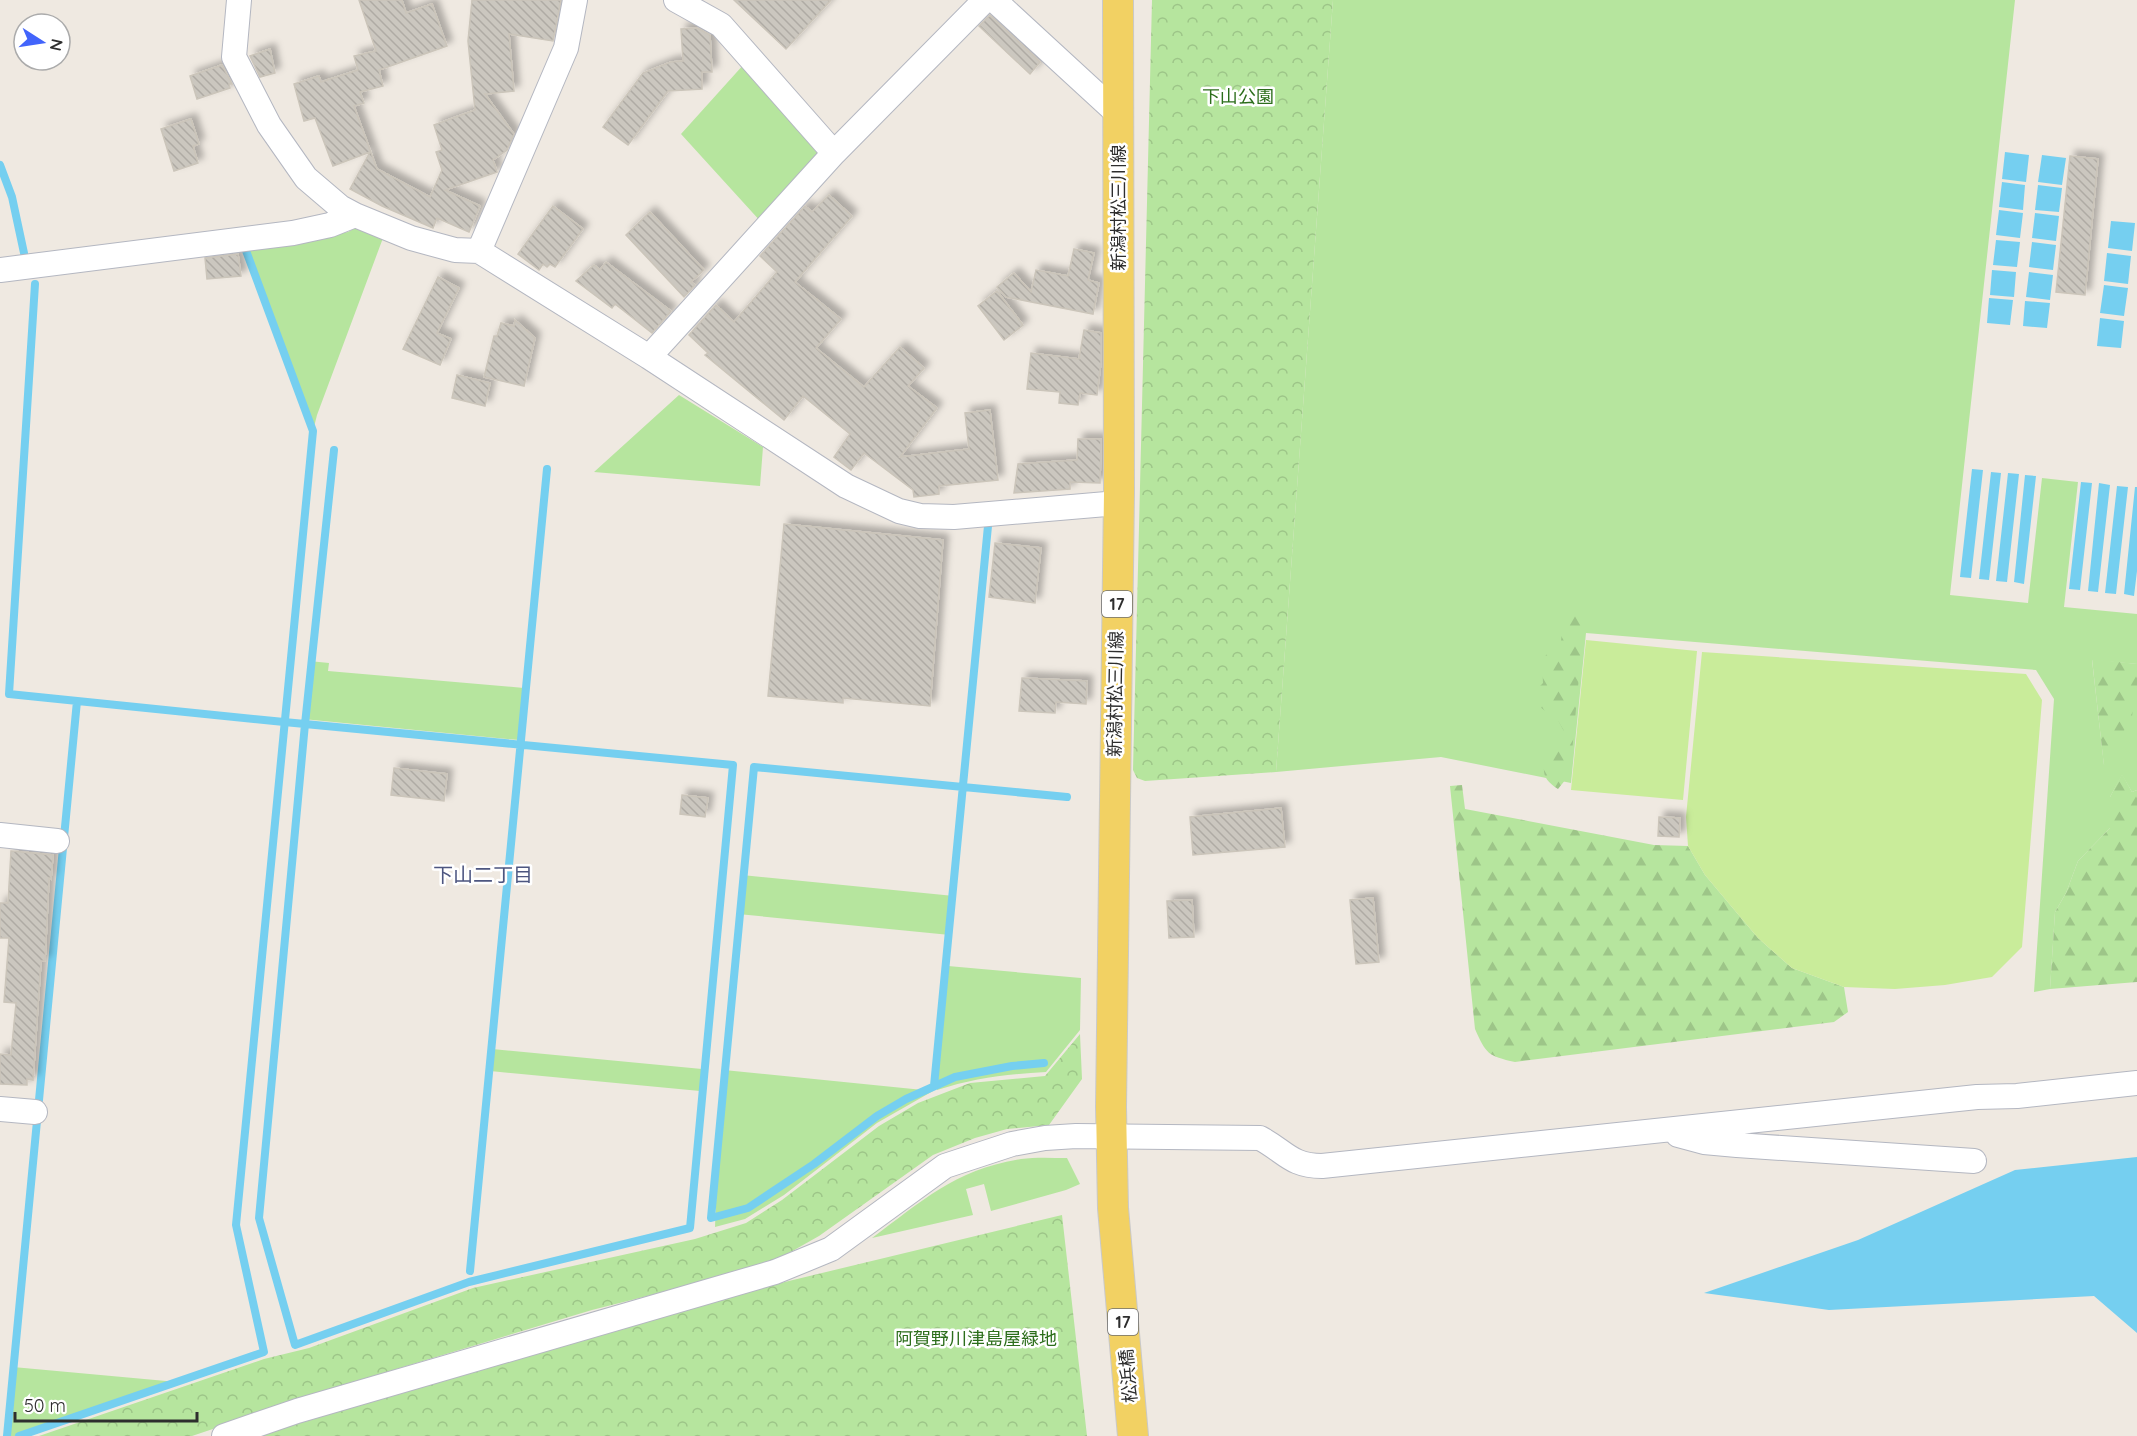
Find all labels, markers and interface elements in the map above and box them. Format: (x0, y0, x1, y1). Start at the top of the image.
north arrow (12, 12, 72, 72)
text: N (46, 37, 68, 53)
park label: 下山公園 (1202, 85, 1274, 108)
street label: 新潟村松三川線 (1107, 145, 1130, 271)
road number: 17 (1102, 591, 1132, 617)
street label: 新潟村松三川線 (1102, 631, 1128, 757)
district label: 下山二丁目 (433, 862, 533, 887)
road number: 17 (1108, 1309, 1138, 1335)
park label: 阿賀野川津島屋緑地 (895, 1327, 1057, 1350)
street label: 松浜橋 (1114, 1348, 1142, 1404)
scale bar (15, 1385, 196, 1423)
text: 50 m (24, 1394, 66, 1417)

